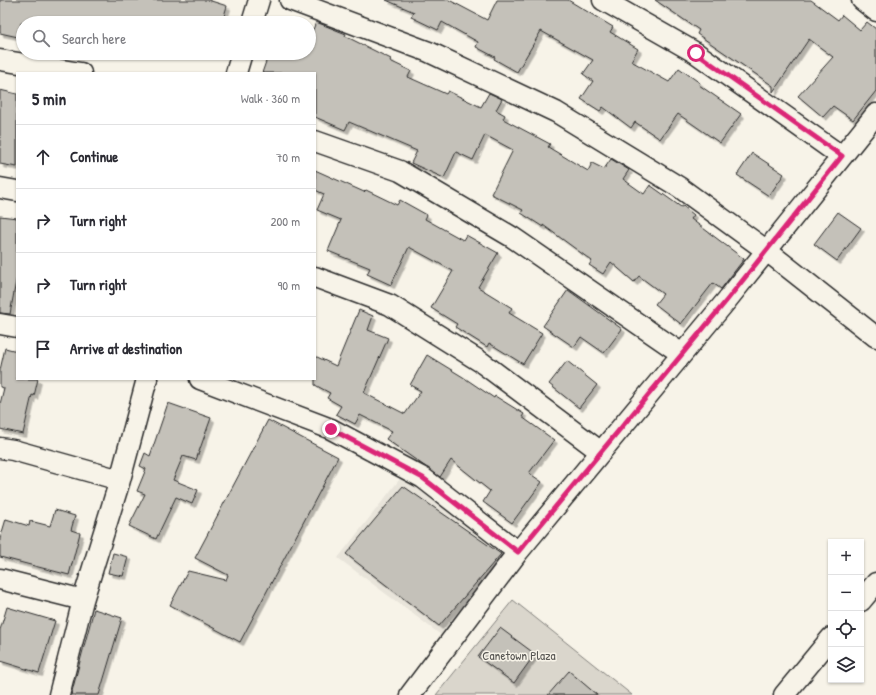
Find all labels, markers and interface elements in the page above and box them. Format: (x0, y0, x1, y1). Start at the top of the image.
search box (16, 16, 316, 60)
icon: search (30, 27, 52, 49)
text: Search here (62, 28, 126, 49)
route start (687, 44, 705, 62)
text: 5 min (32, 87, 66, 110)
text: Walk · 360 m (241, 89, 300, 107)
icon: ahead (32, 146, 54, 168)
text: Continue (70, 146, 118, 167)
text: 70 m (276, 148, 300, 166)
icon: right (32, 210, 54, 232)
text: Turn right (70, 210, 126, 231)
text: 200 m (270, 212, 300, 230)
icon: right (32, 274, 54, 296)
text: Turn right (70, 274, 126, 295)
text: 90 m (278, 276, 300, 294)
icon: arrive (32, 338, 54, 360)
text: Arrive at destination (70, 338, 182, 359)
route end (322, 420, 340, 438)
map controls (828, 539, 864, 683)
button: + (828, 539, 864, 575)
button: − (828, 575, 864, 611)
button: locate (828, 611, 864, 647)
park label: Canetown Plaza (482, 646, 556, 664)
button: layers (828, 647, 864, 683)

